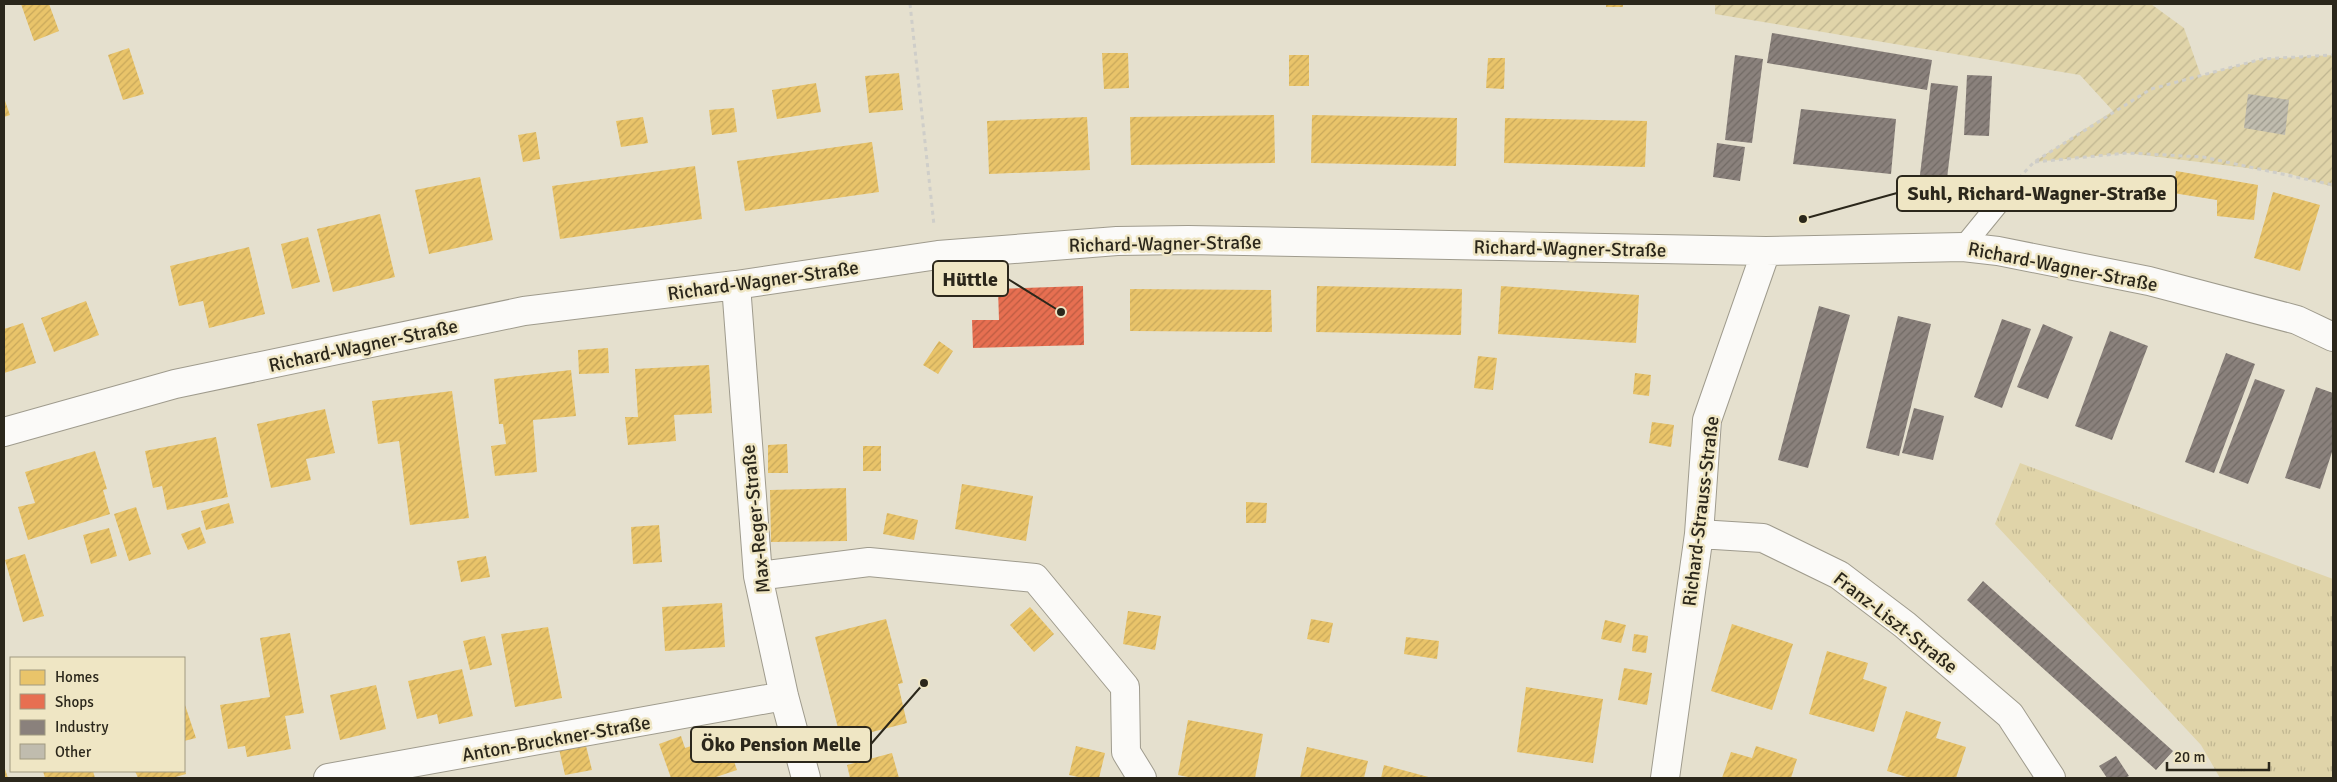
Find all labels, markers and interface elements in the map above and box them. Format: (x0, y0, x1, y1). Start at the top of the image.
callout: Suhl, Richard-Wagner-Straße (1897, 176, 2176, 211)
text: Suhl, Richard-Wagner-Straße (1908, 181, 2166, 206)
street label: Richard-Wagner-Straße (1068, 230, 1262, 258)
street label: Richard-Wagner-Straße (1473, 235, 1667, 263)
street label: Richard-Wagner-Straße (1966, 237, 2160, 297)
street label: Richard-Wagner-Straße (666, 256, 860, 306)
callout: Hüttle (933, 261, 1008, 296)
text: Hüttle (942, 267, 998, 292)
street label: Richard-Wagner-Straße (266, 314, 460, 378)
street label: Richard-Strauss-Straße (1677, 415, 1725, 608)
street label: Max-Reger-Straße (736, 444, 776, 594)
street label: Franz-Liszt-Straße (1828, 567, 1962, 679)
legend (10, 657, 185, 772)
text: Homes (55, 668, 99, 686)
text: Shops (55, 693, 94, 711)
street label: Anton-Bruckner-Straße (460, 711, 652, 767)
text: Industry (55, 718, 108, 736)
callout: Öko Pension Melle (691, 727, 871, 762)
text: Öko Pension Melle (701, 732, 861, 757)
scale bar (2167, 740, 2270, 772)
text: Other (55, 743, 92, 761)
text: 20 m (2174, 748, 2205, 766)

